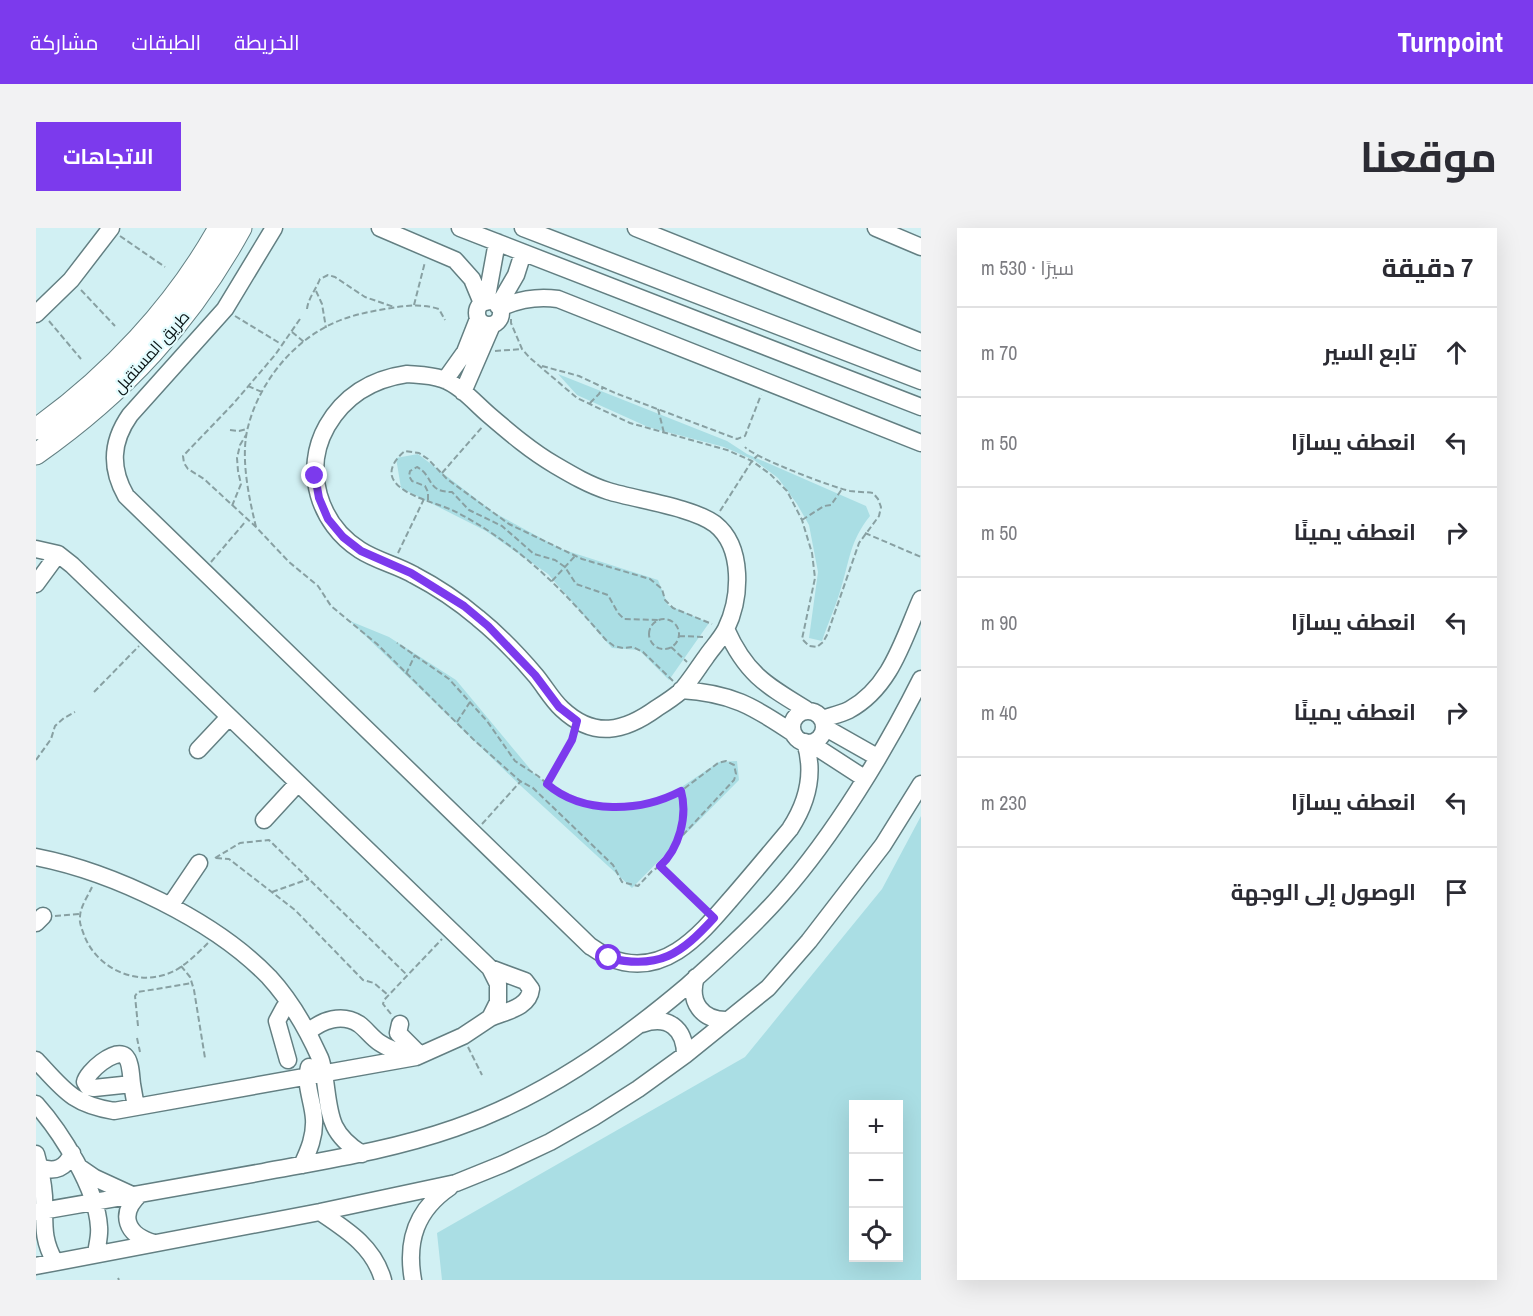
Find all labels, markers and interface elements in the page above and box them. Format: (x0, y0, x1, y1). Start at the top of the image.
text: Turnpoint (1398, 23, 1503, 61)
text: مشاركة (30, 28, 99, 57)
text: الطبقات (132, 28, 201, 57)
text: الخريطة (234, 28, 300, 57)
button: الاتجاهات (36, 122, 181, 191)
text: موقعنا (1360, 129, 1497, 185)
text: 7 دقيقة (1382, 250, 1473, 285)
text: سيرًا · 530 m (981, 254, 1074, 281)
street label: طريق المستقبل (108, 306, 194, 398)
icon: ahead (1440, 336, 1473, 369)
text: تابع السير (1324, 337, 1416, 367)
text: 70 m (981, 339, 1017, 366)
icon: left (1440, 426, 1473, 459)
text: انعطف يسارًا (1291, 427, 1416, 457)
text: 50 m (981, 429, 1017, 456)
route end (301, 462, 327, 488)
icon: right (1440, 516, 1473, 549)
text: انعطف يمينًا (1294, 517, 1416, 547)
text: 50 m (981, 519, 1017, 546)
icon: left (1440, 606, 1473, 639)
text: انعطف يسارًا (1291, 607, 1416, 637)
text: 90 m (981, 609, 1017, 636)
icon: right (1440, 696, 1473, 729)
text: انعطف يمينًا (1294, 697, 1416, 727)
text: 40 m (981, 699, 1017, 726)
icon: left (1440, 786, 1473, 819)
text: انعطف يسارًا (1291, 787, 1416, 817)
text: 230 m (981, 789, 1027, 816)
icon: arrive (1440, 876, 1473, 909)
text: الوصول إلى الوجهة (1231, 877, 1416, 907)
route start (595, 944, 621, 970)
map controls (849, 1100, 903, 1262)
button: + (849, 1100, 903, 1154)
button: − (849, 1154, 903, 1208)
button: locate (849, 1208, 903, 1262)

